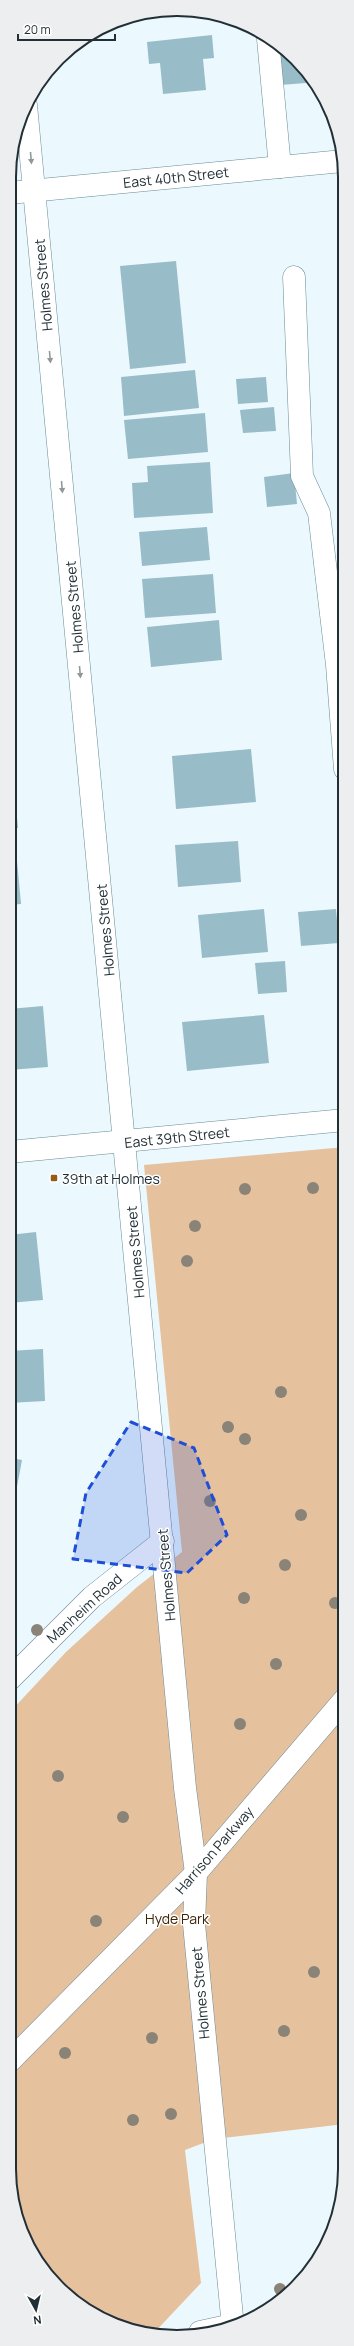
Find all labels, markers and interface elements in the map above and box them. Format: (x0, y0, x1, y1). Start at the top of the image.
scale bar (18, 16, 115, 42)
text: 20 m (24, 21, 51, 38)
one-way arrow (27, 152, 34, 164)
street label: East 40th Street (122, 162, 230, 192)
street label: Holmes Street (29, 238, 56, 332)
one-way arrow (47, 351, 53, 363)
one-way arrow (59, 481, 66, 493)
street label: Holmes Street (60, 560, 87, 654)
one-way arrow (77, 666, 83, 678)
street label: Holmes Street (91, 883, 118, 977)
street label: East 39th Street (123, 1122, 231, 1152)
place label: 39th at Holmes (62, 1169, 160, 1188)
marker: 39th at Holmes (49, 1173, 59, 1183)
street label: Holmes Street (121, 1205, 148, 1299)
street label: Holmes Street (152, 1528, 179, 1622)
street label: Manheim Road (42, 1569, 126, 1647)
street label: Harrison Parkway (171, 1802, 258, 1898)
park label: Hyde Park (145, 1909, 210, 1928)
street label: Holmes Street (186, 1946, 213, 2040)
north arrow (16, 2290, 56, 2330)
text: N (32, 2312, 42, 2328)

